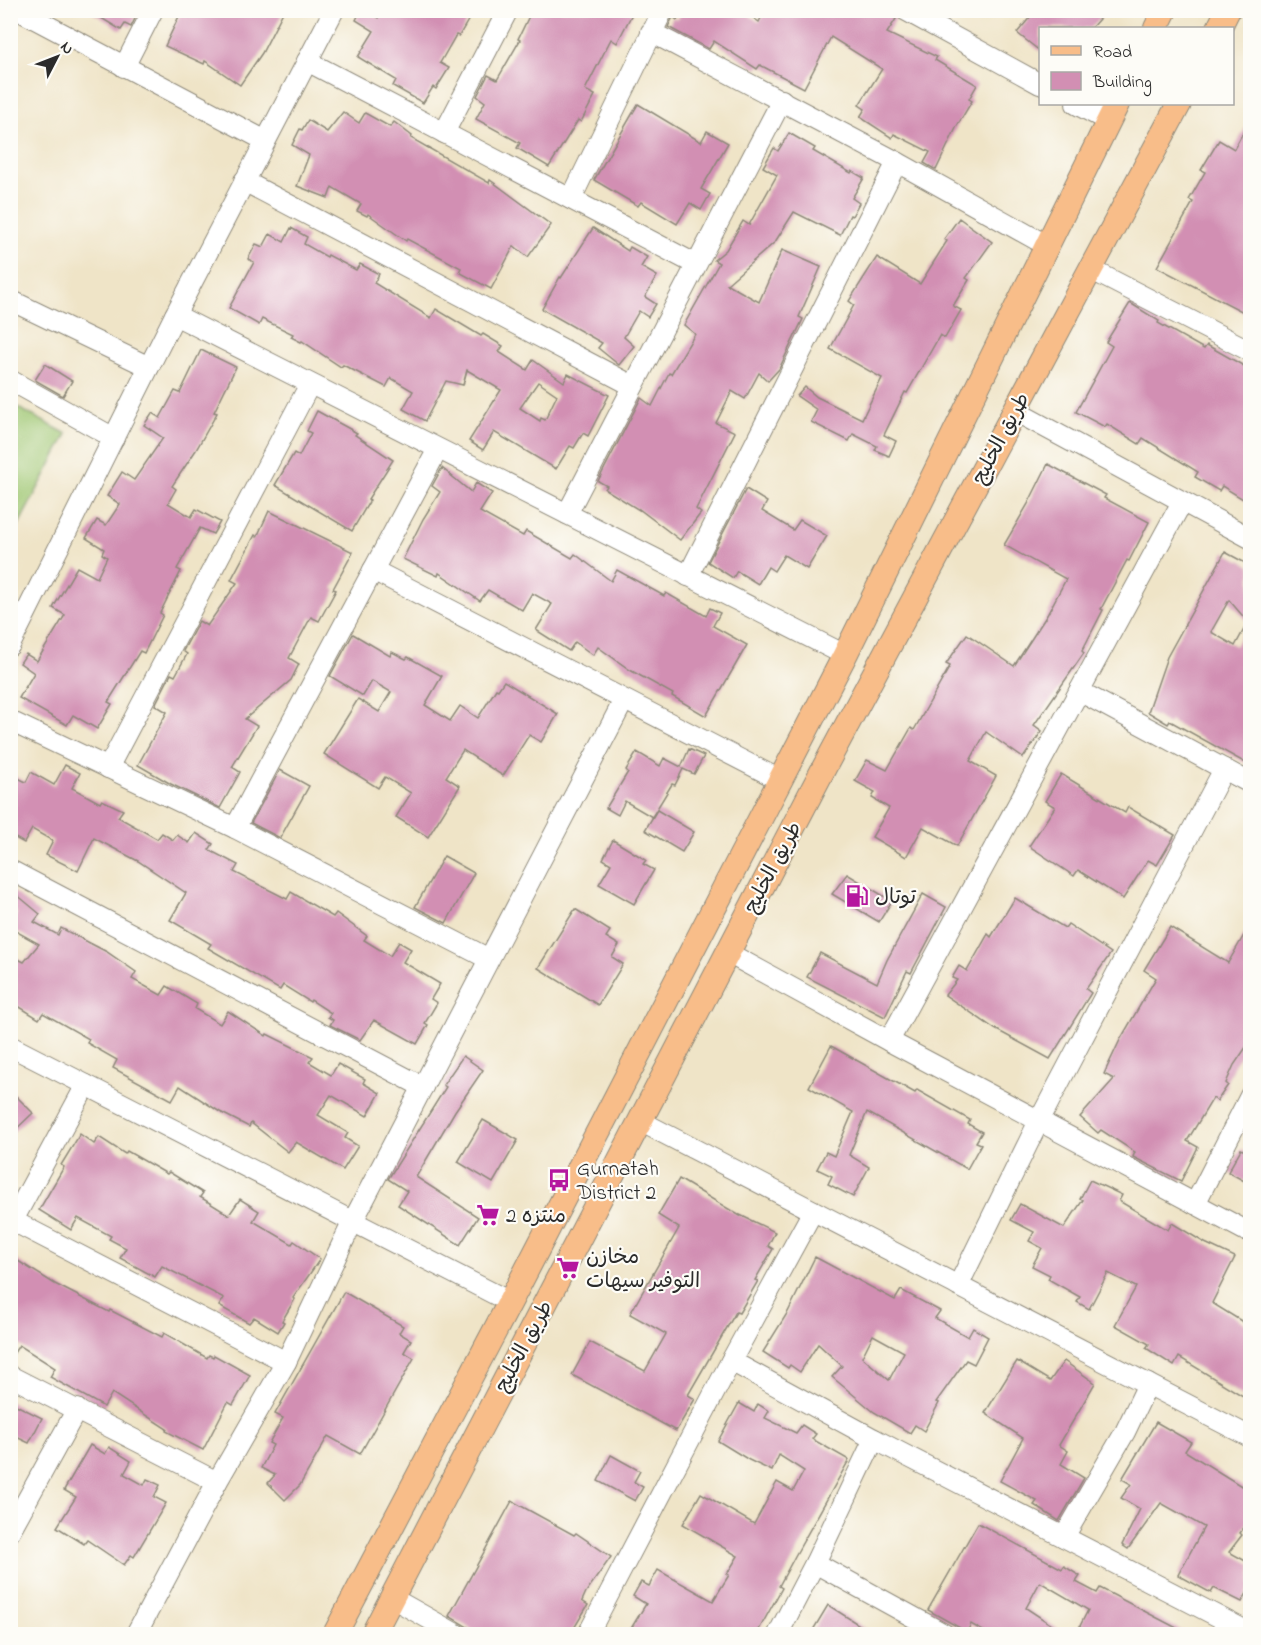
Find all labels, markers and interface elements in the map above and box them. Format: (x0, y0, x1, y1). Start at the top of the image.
north arrow (27, 27, 87, 87)
legend (1039, 27, 1234, 105)
text: N (54, 36, 79, 60)
text: Road (1093, 40, 1132, 66)
text: Building (1092, 70, 1152, 97)
street label: طريق الخليج (965, 388, 1038, 490)
street label: طريق الخليج (737, 817, 810, 919)
fuel station icon: توتال (844, 883, 870, 909)
place label: توتال (875, 883, 917, 913)
place label: Gurnatah District 2 (576, 1155, 659, 1209)
bus stop icon: Gurnatah District 2 (546, 1167, 572, 1193)
supermarket icon: منتزه 2 (475, 1202, 501, 1228)
place label: منتزه 2 (506, 1202, 566, 1232)
place label: مخازن التوفير سيهات (586, 1243, 700, 1297)
supermarket icon: مخازن التوفير سيهات (555, 1255, 581, 1281)
street label: طريق الخليج (488, 1296, 561, 1398)

